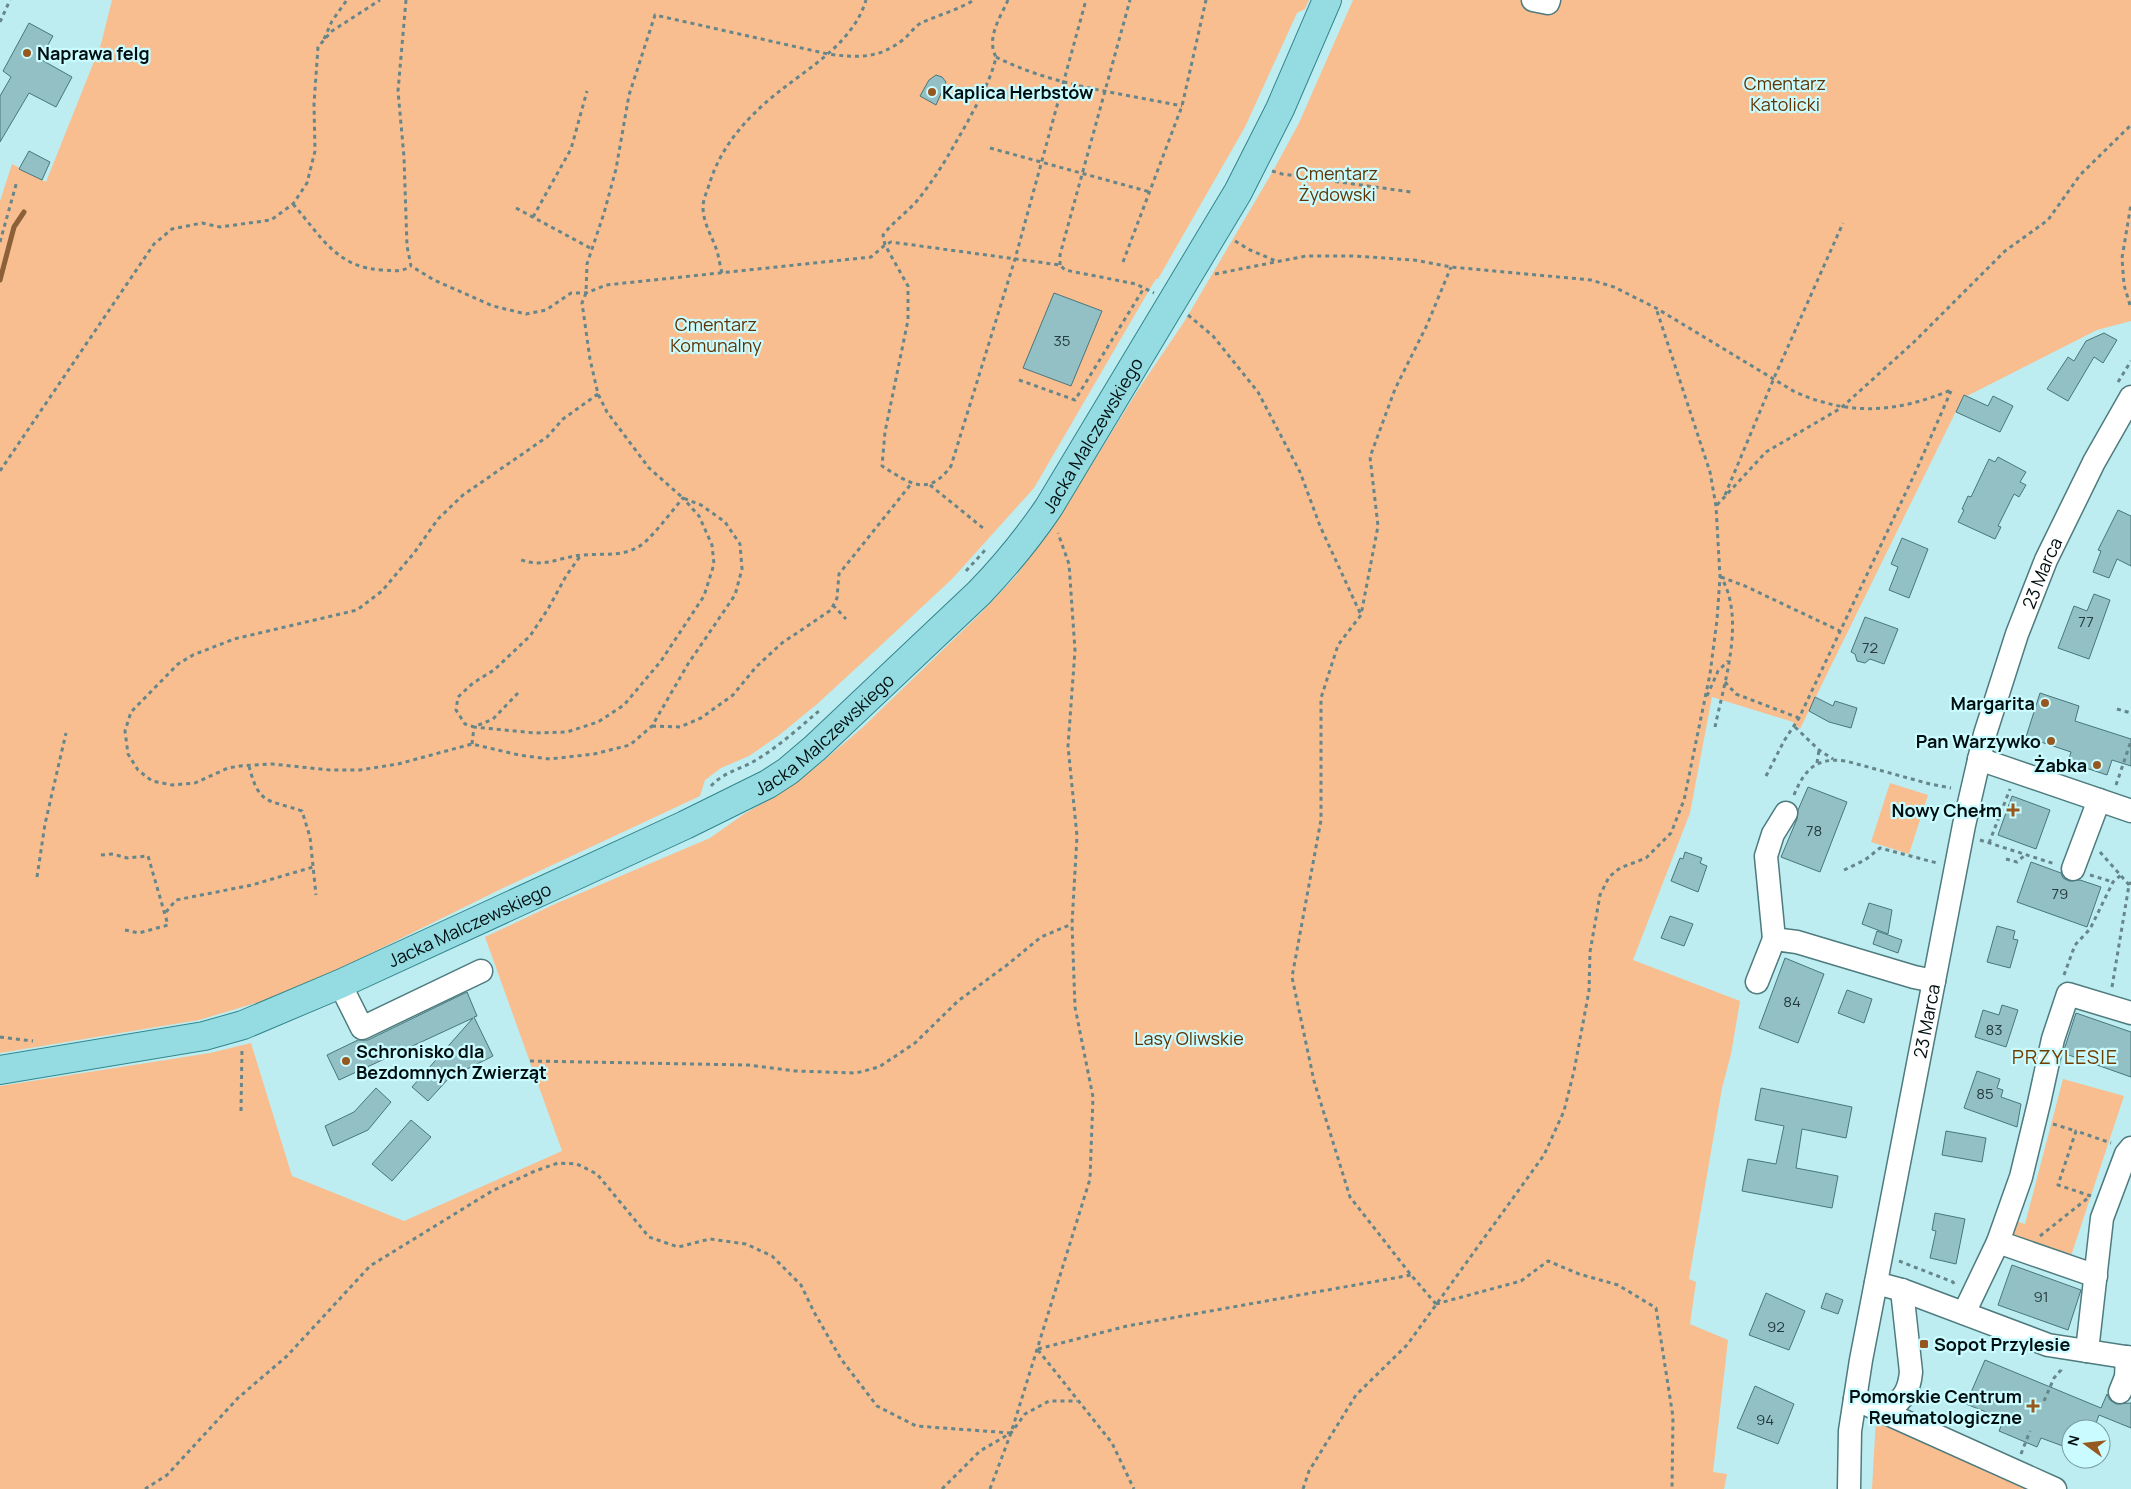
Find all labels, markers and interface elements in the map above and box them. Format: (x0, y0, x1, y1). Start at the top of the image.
place label: Naprawa felg (37, 41, 150, 65)
marker: Naprawa felg (21, 47, 33, 59)
park label: Cmentarz Katolicki (1744, 71, 1826, 116)
place label: Kaplica Herbstów (942, 80, 1094, 104)
marker: Kaplica Herbstów (926, 86, 938, 98)
park label: Cmentarz Żydowski (1296, 161, 1378, 206)
park label: Cmentarz Komunalny (670, 312, 762, 357)
house number: 35 (1054, 330, 1070, 351)
street label: Jacka Malczewskiego (1036, 353, 1148, 518)
street label: 23 Marca (2016, 533, 2067, 612)
house number: 77 (2078, 611, 2094, 632)
house number: 72 (1862, 637, 1878, 658)
street label: Jacka Malczewskiego (750, 668, 899, 801)
place label: Margarita (1951, 691, 2035, 715)
marker: Margarita (2039, 697, 2051, 709)
place label: Pan Warzywko (1916, 729, 2041, 753)
marker: Pan Warzywko (2045, 735, 2057, 747)
place label: Żabka (2034, 753, 2087, 777)
marker: Żabka (2091, 759, 2103, 771)
place label: Nowy Chełm (1892, 798, 2002, 822)
marker: Nowy Chełm (2006, 803, 2020, 817)
house number: 78 (1806, 820, 1822, 841)
street label: Jacka Malczewskiego (384, 876, 555, 972)
house number: 79 (2052, 883, 2068, 904)
street label: 23 Marca (1907, 982, 1945, 1060)
house number: 84 (1783, 991, 1801, 1012)
house number: 83 (1985, 1019, 2003, 1040)
park label: Lasy Oliwskie (1134, 1026, 1244, 1050)
place label: Schronisko dla Bezdomnych Zwierząt (356, 1039, 547, 1084)
district label: PRZYLESIE (2012, 1043, 2118, 1070)
marker: Schronisko dla Bezdomnych Zwierząt (340, 1055, 352, 1067)
house number: 85 (1976, 1083, 1994, 1104)
house number: 91 (2033, 1286, 2049, 1307)
house number: 92 (1767, 1316, 1785, 1337)
place label: Sopot Przylesie (1934, 1332, 2070, 1356)
marker: Sopot Przylesie (1918, 1338, 1930, 1350)
place label: Pomorskie Centrum Reumatologiczne (1849, 1384, 2022, 1429)
marker: Pomorskie Centrum Reumatologiczne (2026, 1399, 2040, 1413)
house number: 94 (1756, 1409, 1774, 1430)
north arrow (2061, 1419, 2111, 1469)
text: N (2062, 1433, 2083, 1448)

